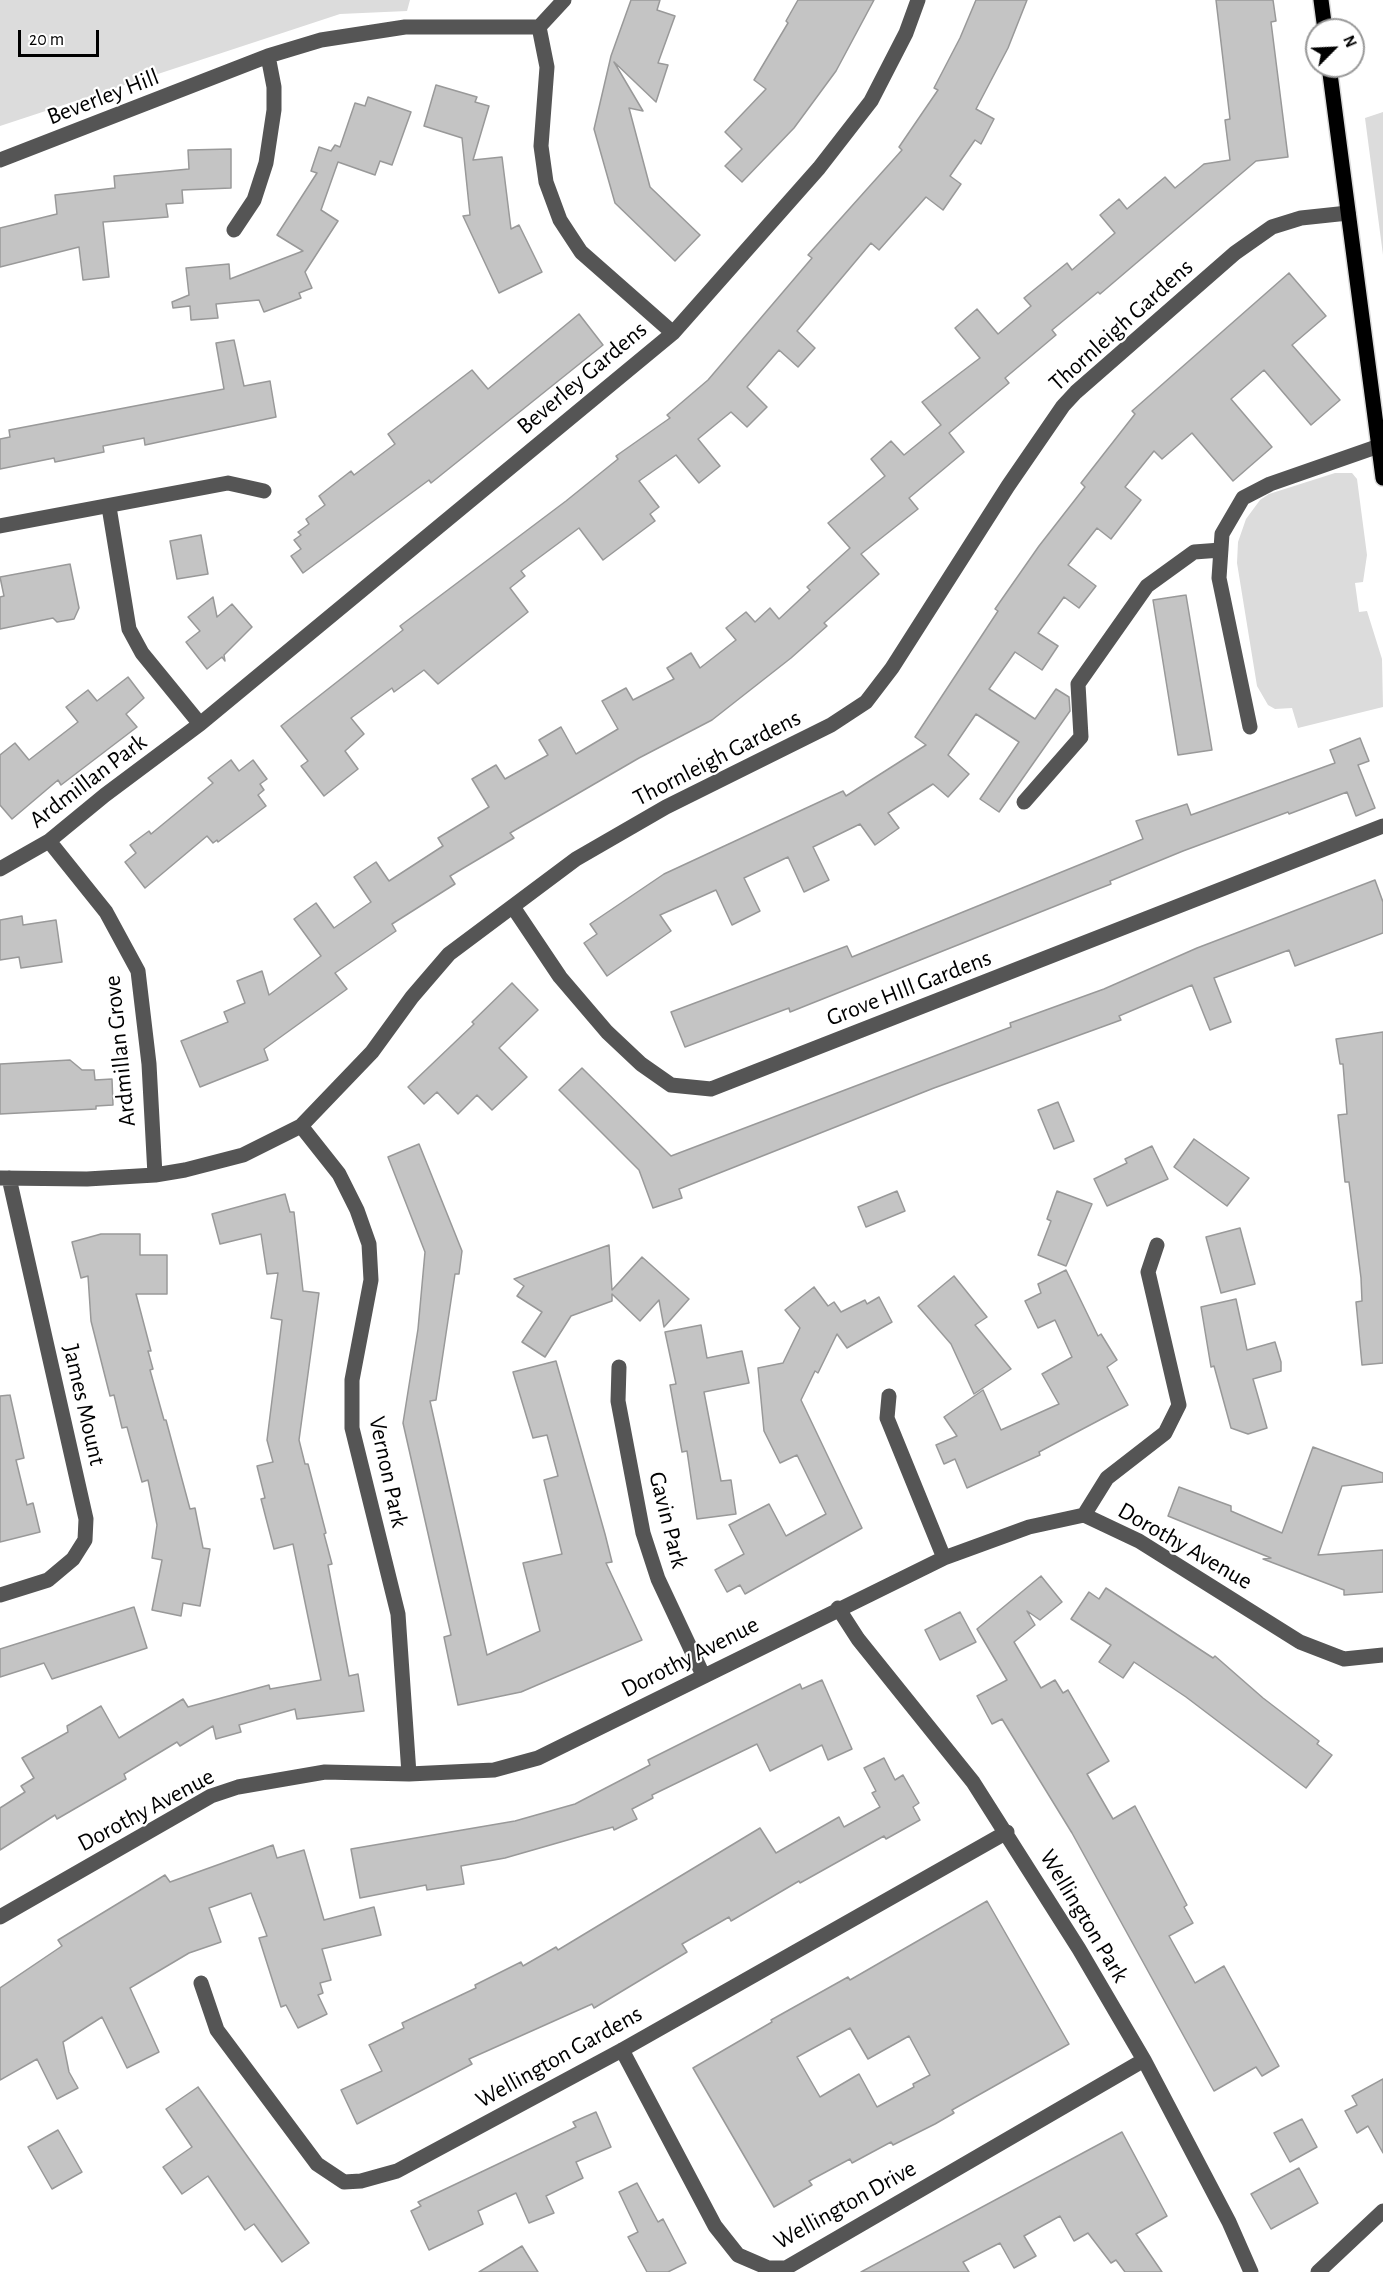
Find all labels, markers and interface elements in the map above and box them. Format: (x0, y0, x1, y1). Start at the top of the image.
scale bar (21, 18, 102, 56)
north arrow (1305, 18, 1365, 78)
text: 20 m (29, 31, 64, 49)
text: N (1340, 33, 1359, 50)
street label: Beverley Hill (43, 62, 163, 132)
street label: Thornleigh Gardens (1043, 253, 1199, 397)
street label: Beverley Gardens (511, 315, 653, 441)
street label: Thornleigh Gardens (628, 703, 806, 813)
street label: Ardmillan Park (24, 728, 152, 834)
street label: Grove HIll Gardens (823, 943, 995, 1033)
street label: Ardmillan Grove (98, 974, 142, 1128)
street label: James Mount (56, 1342, 112, 1468)
street label: Vernon Park (362, 1414, 414, 1530)
street label: Gavin Park (642, 1469, 694, 1571)
street label: Dorothy Avenue (1113, 1496, 1257, 1596)
street label: Dorothy Avenue (616, 1610, 764, 1704)
street label: Dorothy Avenue (73, 1762, 219, 1858)
street label: Wellington Park (1033, 1844, 1135, 1988)
street label: Wellington Gardens (471, 1999, 647, 2115)
street label: Wellington Drive (769, 2154, 921, 2256)

